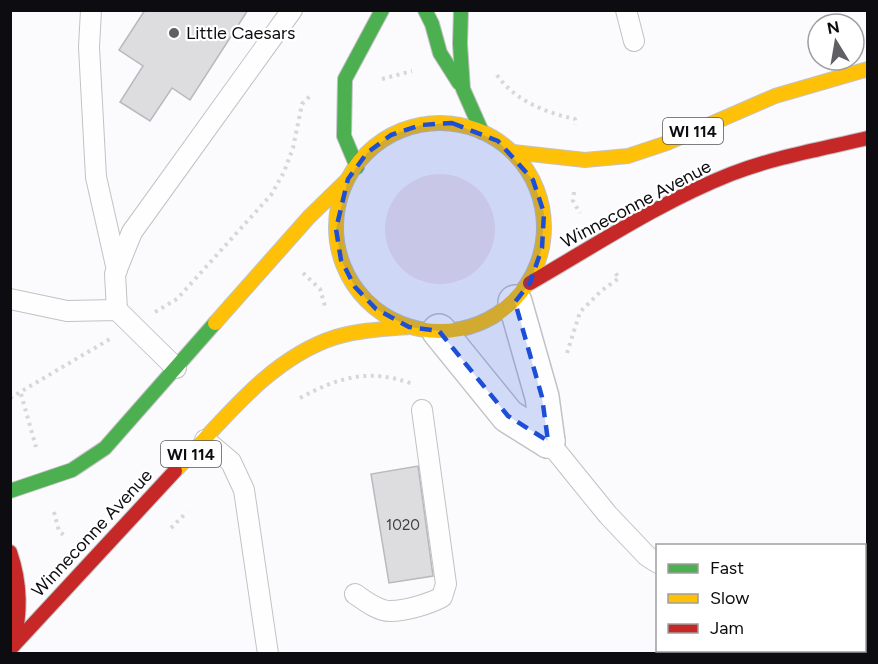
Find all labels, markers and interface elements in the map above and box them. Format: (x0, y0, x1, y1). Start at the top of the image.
north arrow (806, 12, 866, 72)
text: N (825, 17, 841, 38)
place label: Little Caesars (186, 22, 295, 44)
marker: Little Caesars (167, 26, 181, 40)
road number: WI 114 (663, 118, 723, 144)
street label: Winneconne Avenue (557, 155, 715, 253)
road number: WI 114 (161, 441, 221, 467)
street label: Winneconne Avenue (27, 464, 157, 601)
house number: 1020 (386, 516, 420, 534)
legend (656, 544, 866, 652)
text: Fast (710, 557, 744, 579)
text: Slow (710, 587, 749, 609)
text: Jam (710, 617, 744, 639)

